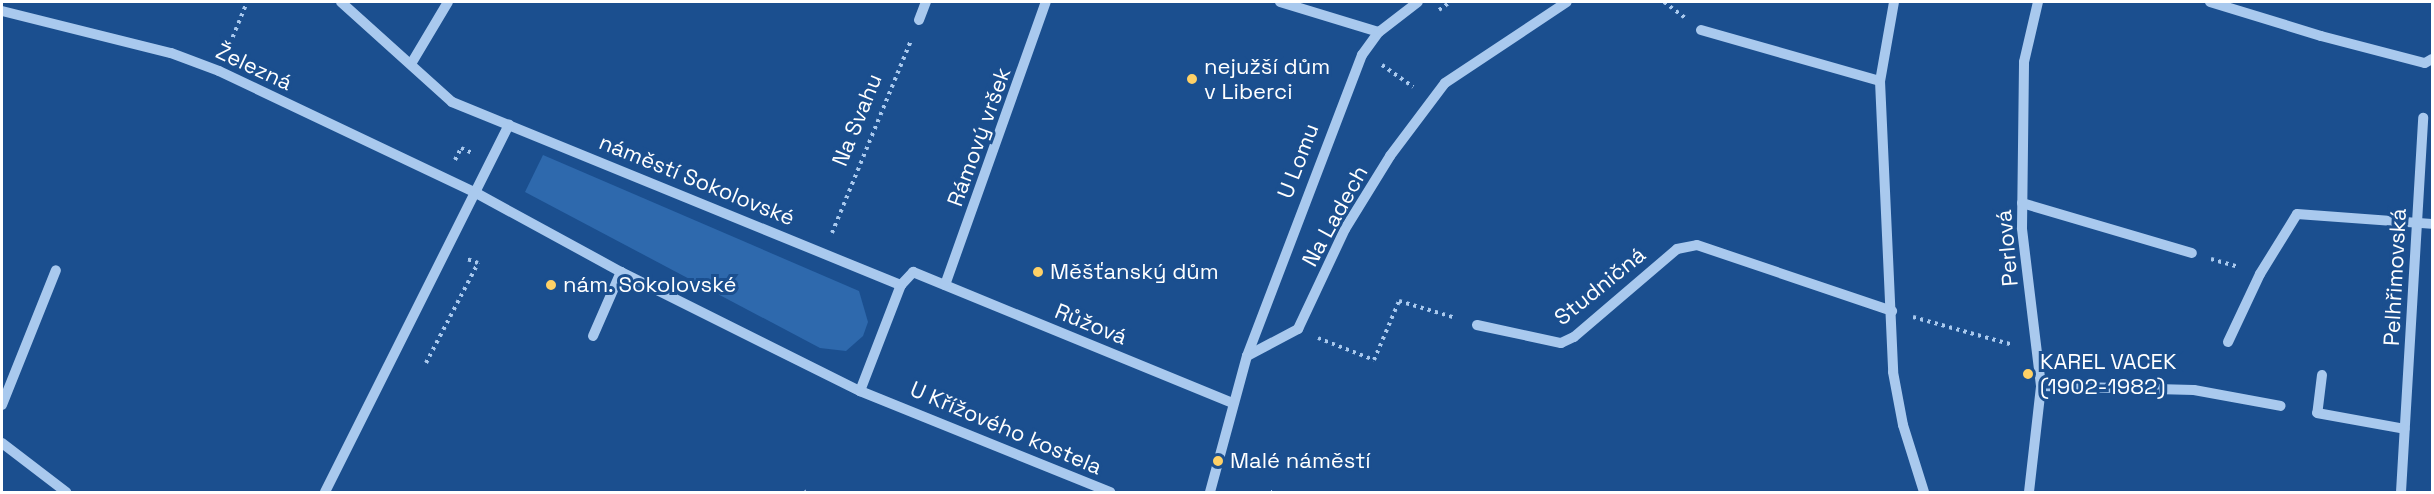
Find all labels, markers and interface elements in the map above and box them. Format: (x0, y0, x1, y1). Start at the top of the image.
street label: Železná (212, 38, 296, 96)
place label: nejužší dům v Liberci (1204, 53, 1330, 104)
street label: Rámový vršek (942, 64, 1016, 210)
street label: Na Svahu (827, 70, 887, 170)
marker: nejužší dům v Liberci (1185, 72, 1199, 86)
street label: U Lomu (1272, 120, 1324, 202)
street label: náměstí Sokolovské (595, 129, 799, 231)
street label: Na Ladech (1297, 161, 1373, 271)
street label: Pelhřimovská (2378, 207, 2412, 347)
street label: Perlová (1990, 209, 2024, 287)
street label: Studničná (1549, 241, 1651, 331)
place label: Měšťanský dům (1050, 259, 1219, 285)
marker: Měšťanský dům (1031, 265, 1045, 279)
place label: nám. Sokolovské (563, 272, 737, 298)
marker: nám. Sokolovské (544, 278, 558, 292)
street label: Růžová (1051, 298, 1131, 350)
place label: KAREL VACEK (1902-1982) (2040, 348, 2177, 400)
marker: KAREL VACEK (1902-1982) (2021, 367, 2035, 381)
street label: U Křížového kostela (906, 376, 1106, 480)
place label: Malé náměstí (1230, 448, 1371, 474)
marker: Malé náměstí (1211, 454, 1225, 468)

